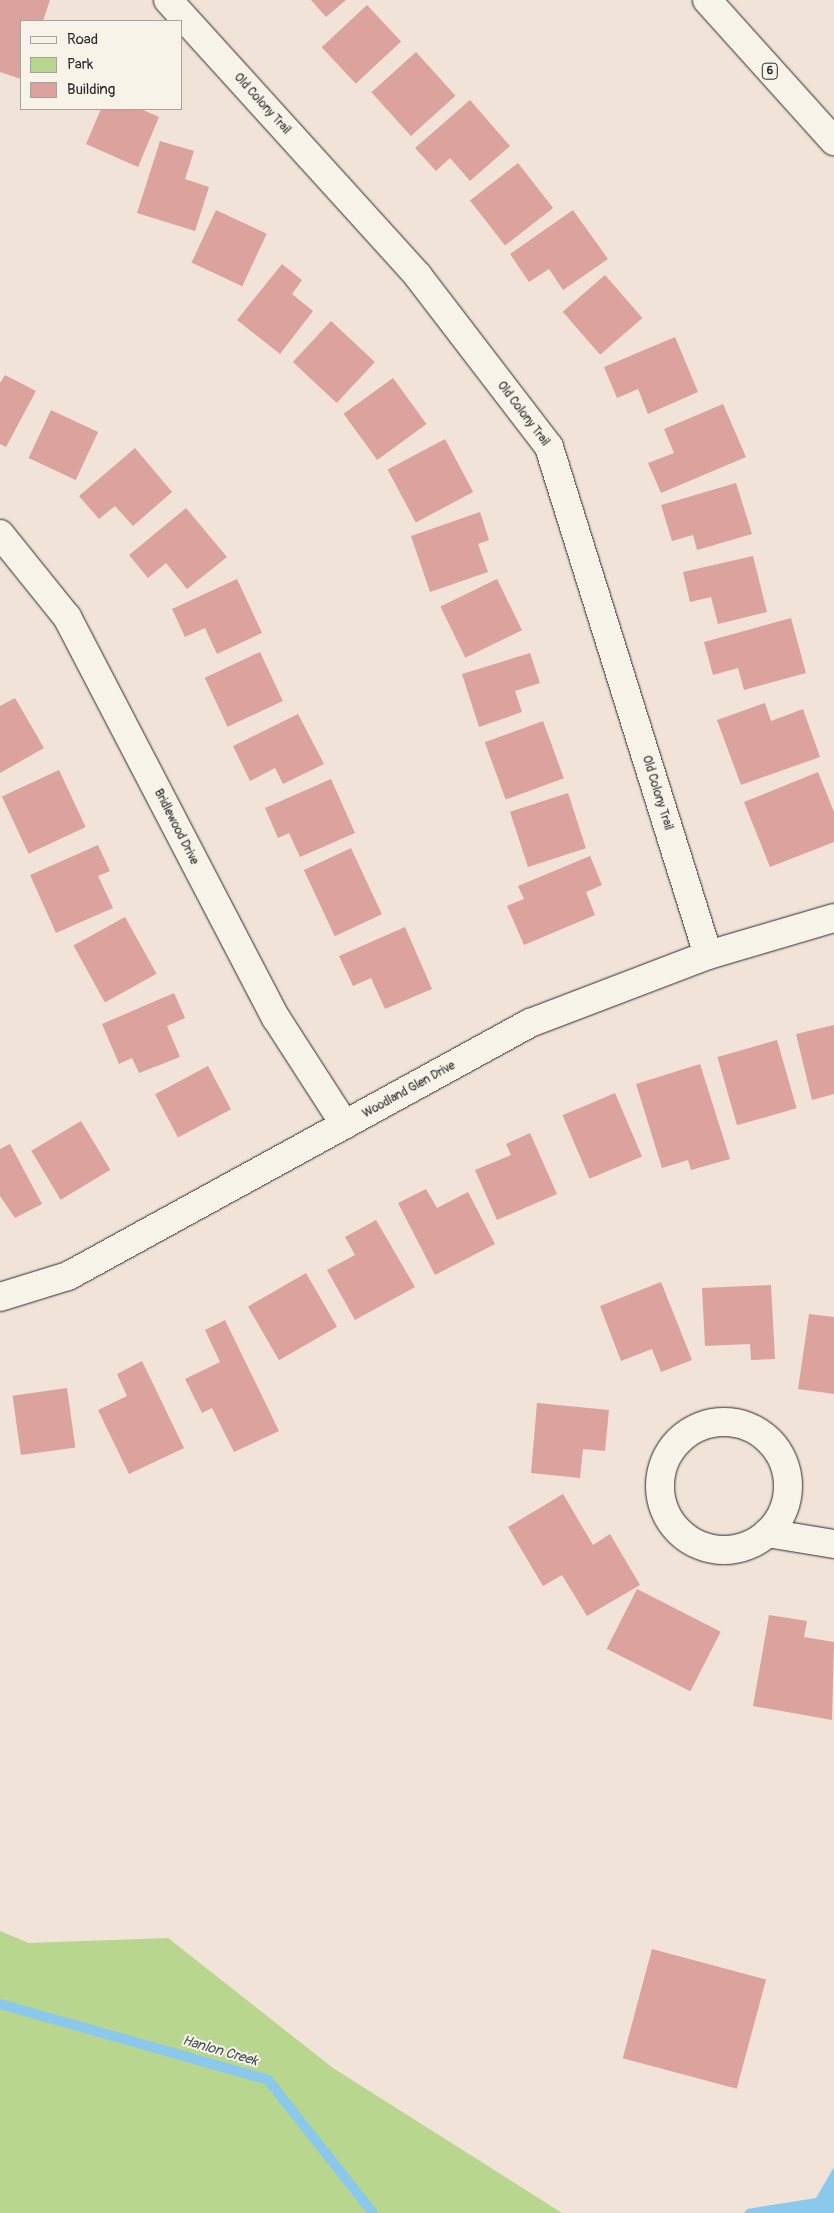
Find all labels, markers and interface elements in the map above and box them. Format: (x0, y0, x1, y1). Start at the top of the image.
legend (20, 20, 182, 110)
text: Road (67, 30, 98, 49)
text: Park (67, 55, 93, 74)
road number: 6 (761, 62, 779, 80)
street label: Old Colony Trail (231, 70, 293, 138)
text: Building (67, 80, 115, 99)
street label: Old Colony Trail (494, 379, 552, 449)
street label: Old Colony Trail (639, 754, 675, 832)
street label: Bridlewood Drive (151, 787, 201, 867)
street label: Woodland Glen Drive (360, 1059, 458, 1121)
water label: Hanlon Creek (180, 2032, 260, 2070)

